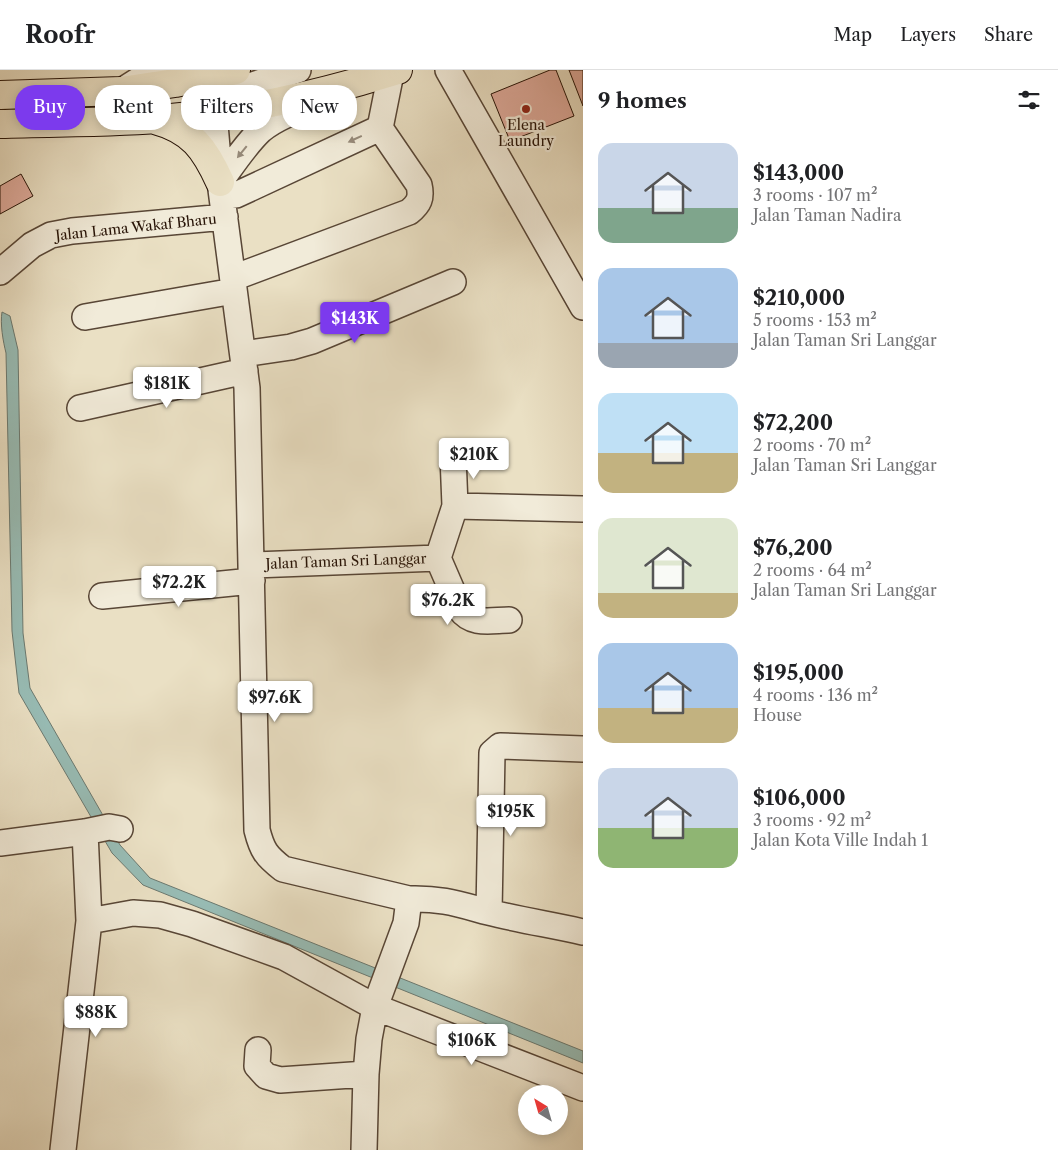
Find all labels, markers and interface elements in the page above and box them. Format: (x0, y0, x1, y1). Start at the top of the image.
text: Roofr (25, 20, 96, 49)
text: Map (834, 24, 872, 46)
text: Layers (900, 24, 956, 46)
text: Share (984, 24, 1033, 46)
chip: Buy (15, 85, 85, 130)
chip: Rent (95, 85, 171, 130)
chip: Filters (181, 85, 272, 130)
chip: New (282, 85, 357, 130)
icon: filters (1015, 86, 1043, 114)
text: 9 homes (598, 88, 687, 113)
marker: Elena Laundry (520, 103, 532, 115)
place label: Elena Laundry (498, 116, 554, 150)
one-way arrow (348, 136, 362, 144)
one-way arrow (236, 145, 247, 158)
text: $143,000 (753, 160, 844, 185)
icon: home (638, 163, 698, 223)
text: 3 rooms · 107 m² (753, 185, 878, 205)
text: Jalan Taman Nadira (753, 205, 901, 225)
street label: Jalan Lama Wakaf Bharu (53, 210, 218, 245)
text: $210,000 (753, 285, 845, 310)
icon: home (638, 288, 698, 348)
pin: $143K (320, 302, 390, 344)
text: $143K (331, 308, 379, 328)
text: 5 rooms · 153 m² (753, 310, 877, 330)
text: Jalan Taman Sri Langgar (753, 330, 937, 350)
pin: $181K (132, 366, 202, 409)
text: $181K (144, 373, 190, 393)
text: $72,200 (753, 410, 833, 435)
icon: home (638, 413, 698, 473)
text: 2 rooms · 70 m² (753, 435, 871, 455)
pin: $210K (439, 438, 509, 480)
text: $210K (450, 444, 498, 464)
text: Jalan Taman Sri Langgar (753, 455, 937, 475)
text: $76,200 (753, 535, 833, 560)
icon: home (638, 538, 698, 598)
street label: Jalan Taman Sri Langgar (263, 549, 427, 573)
text: 2 rooms · 64 m² (753, 560, 872, 580)
pin: $72.2K (138, 566, 220, 608)
text: $72.2K (152, 572, 206, 592)
text: Jalan Taman Sri Langgar (753, 580, 937, 600)
pin: $76.2K (407, 584, 489, 626)
text: $76.2K (421, 590, 475, 610)
text: $195,000 (753, 660, 844, 685)
icon: home (638, 663, 698, 723)
pin: $97.6K (234, 680, 316, 723)
text: 4 rooms · 136 m² (753, 685, 878, 705)
text: $97.6K (249, 687, 301, 707)
text: House (753, 705, 802, 725)
text: $106,000 (753, 785, 846, 810)
icon: home (638, 788, 698, 848)
pin: $195K (476, 794, 546, 837)
text: $195K (487, 801, 535, 821)
text: 3 rooms · 92 m² (753, 810, 871, 830)
text: Jalan Kota Ville Indah 1 (753, 830, 928, 850)
pin: $88K (66, 996, 126, 1038)
text: $88K (75, 1002, 117, 1022)
pin: $106K (437, 1024, 507, 1066)
text: $106K (448, 1030, 496, 1050)
north arrow (518, 1085, 568, 1135)
map controls (518, 1085, 568, 1135)

